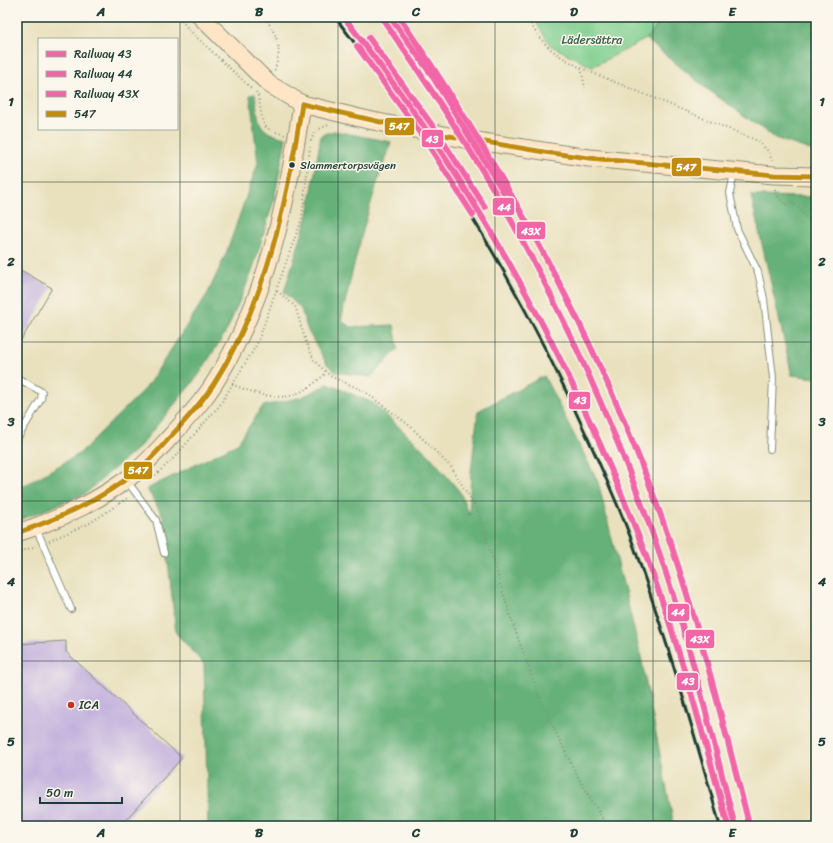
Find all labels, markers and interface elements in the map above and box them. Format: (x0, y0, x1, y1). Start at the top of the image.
text: A (96, 0, 105, 23)
text: B (255, 0, 264, 23)
text: C (411, 0, 421, 23)
text: D (570, 0, 578, 23)
text: E (728, 0, 737, 23)
park label: Lädersättra (562, 29, 623, 51)
legend (38, 38, 178, 130)
text: Railway 43 (74, 43, 132, 65)
text: Railway 44 (74, 63, 133, 85)
text: Railway 43X (74, 83, 140, 105)
text: 1 (8, 90, 14, 113)
text: 1 (819, 90, 825, 113)
text: 547 (74, 103, 97, 125)
line badge: 547 (384, 117, 415, 136)
text: 547 (389, 117, 411, 136)
line badge: 43 (421, 129, 444, 148)
text: 43 (425, 130, 439, 149)
place label: Slammertorpsvägen (300, 156, 396, 175)
line badge: 547 (671, 157, 702, 177)
text: 547 (676, 158, 698, 177)
marker: Slammertorpsvägen (287, 160, 297, 170)
line badge: 44 (492, 197, 515, 216)
text: 44 (496, 198, 511, 217)
line badge: 43X (516, 221, 546, 240)
text: 43X (520, 222, 542, 241)
text: 2 (6, 250, 15, 273)
text: 2 (817, 250, 826, 273)
line badge: 43 (568, 391, 591, 410)
text: 43 (573, 391, 587, 410)
text: 3 (6, 410, 15, 433)
text: 3 (817, 410, 826, 433)
line badge: 547 (123, 461, 153, 480)
text: 547 (128, 461, 150, 480)
text: 4 (6, 570, 16, 593)
text: 4 (817, 570, 827, 593)
line badge: 44 (667, 603, 690, 622)
text: 44 (670, 603, 685, 622)
line badge: 43X (685, 629, 715, 649)
text: 43X (689, 630, 711, 649)
line badge: 43 (676, 672, 699, 691)
text: 43 (681, 672, 695, 691)
place label: ICA (78, 694, 99, 716)
marker: ICA (66, 700, 76, 710)
text: 5 (7, 730, 15, 753)
text: 5 (818, 730, 826, 753)
scale bar (40, 779, 122, 805)
text: 50 m (46, 782, 73, 804)
text: A (96, 821, 105, 843)
text: B (255, 821, 264, 843)
text: C (411, 821, 421, 843)
text: D (570, 821, 578, 843)
text: E (728, 821, 737, 843)

